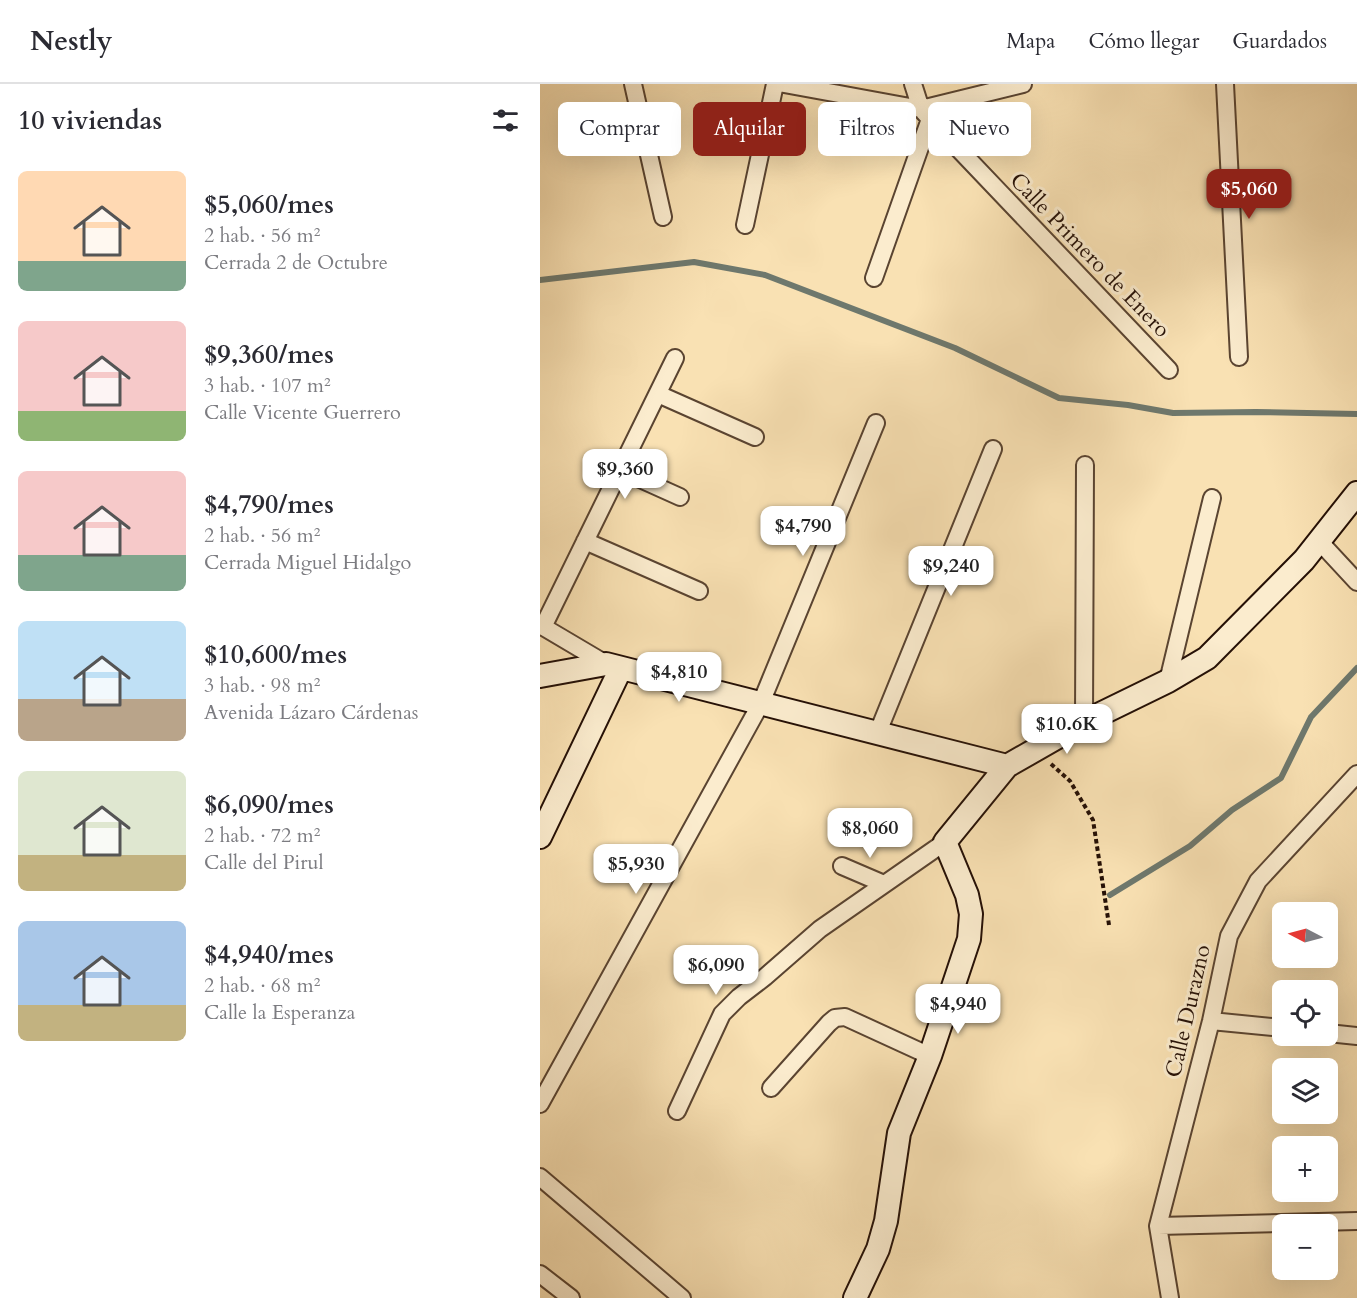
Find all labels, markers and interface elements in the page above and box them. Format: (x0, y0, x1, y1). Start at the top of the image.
text: Nestly (30, 22, 113, 60)
text: Mapa (1006, 27, 1055, 56)
text: Cómo llegar (1088, 27, 1199, 56)
text: Guardados (1232, 27, 1327, 56)
chip: Comprar (558, 102, 681, 156)
chip: Alquilar (693, 102, 806, 156)
chip: Filtros (818, 102, 916, 156)
chip: Nuevo (928, 102, 1031, 156)
text: 10 viviendas (18, 103, 162, 138)
icon: filters (489, 104, 522, 137)
street label: Calle Primero de Enero (1003, 166, 1177, 344)
pin: $5,060 (1200, 169, 1298, 220)
text: $5,060 (1220, 175, 1278, 202)
text: $5,060/mes (204, 187, 334, 222)
icon: home (66, 195, 138, 267)
text: 2 hab. · 56 m² (204, 222, 320, 249)
text: Cerrada 2 de Octubre (204, 249, 388, 276)
text: $9,360/mes (204, 337, 334, 372)
icon: home (66, 345, 138, 417)
text: 3 hab. · 107 m² (204, 372, 331, 399)
text: Calle Vicente Guerrero (204, 399, 401, 426)
pin: $9,360 (576, 449, 674, 500)
text: $9,360 (596, 455, 654, 482)
text: $4,790/mes (204, 487, 334, 522)
icon: home (66, 495, 138, 567)
pin: $4,790 (754, 506, 852, 557)
text: $4,790 (774, 512, 832, 539)
text: 2 hab. · 56 m² (204, 522, 320, 549)
pin: $9,240 (902, 546, 1000, 597)
text: Cerrada Miguel Hidalgo (204, 549, 411, 576)
text: $9,240 (922, 552, 980, 579)
text: $10,600/mes (204, 637, 347, 672)
icon: home (66, 645, 138, 717)
pin: $4,810 (630, 652, 728, 703)
text: $4,810 (650, 658, 708, 685)
text: 3 hab. · 98 m² (204, 672, 320, 699)
text: Avenida Lázaro Cárdenas (204, 699, 419, 726)
pin: $10.6K (1018, 704, 1116, 755)
text: $10.6K (1036, 710, 1098, 737)
text: $6,090/mes (204, 787, 334, 822)
icon: home (66, 795, 138, 867)
pin: $8,060 (821, 808, 919, 859)
text: $8,060 (841, 814, 899, 841)
text: 2 hab. · 72 m² (204, 822, 320, 849)
pin: $5,930 (587, 844, 685, 895)
text: Calle del Pirul (204, 849, 324, 876)
text: $5,930 (607, 850, 665, 877)
north arrow (1272, 902, 1338, 968)
map controls (1272, 902, 1338, 1280)
text: $4,940/mes (204, 937, 334, 972)
street label: Calle Durazno (1158, 942, 1218, 1080)
icon: home (66, 945, 138, 1017)
pin: $6,090 (667, 945, 765, 996)
text: $6,090 (687, 951, 745, 978)
text: 2 hab. · 68 m² (204, 972, 320, 999)
button: locate (1272, 980, 1338, 1046)
pin: $4,940 (909, 984, 1007, 1035)
text: $4,940 (929, 990, 987, 1017)
text: Calle la Esperanza (204, 999, 355, 1026)
button: layers (1272, 1058, 1338, 1124)
button: + (1272, 1136, 1338, 1202)
button: − (1272, 1214, 1338, 1280)

